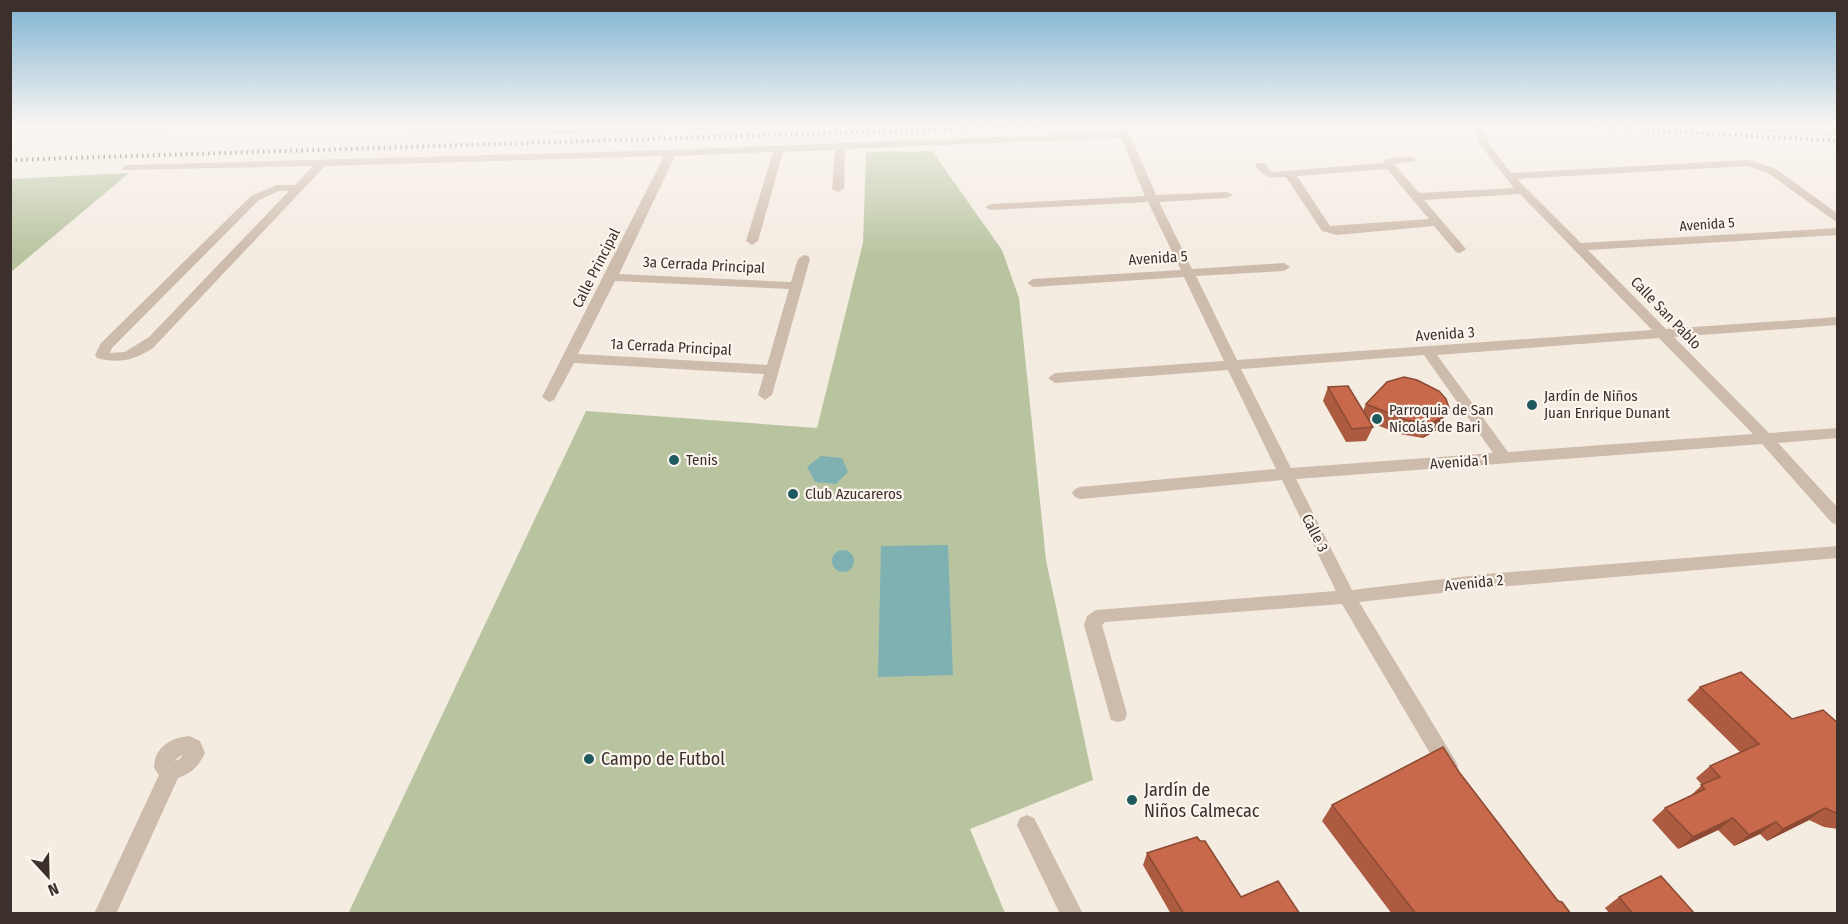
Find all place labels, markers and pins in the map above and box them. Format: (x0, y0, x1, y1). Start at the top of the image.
place label: Jardín de Niños Juan Enrique Dunant (1544, 387, 1670, 422)
marker: Jardín de Niños Juan Enrique Dunant (1525, 398, 1539, 412)
place label: Parroquia de San Nicolás de Bari (1389, 401, 1494, 436)
marker: Parroquia de San Nicolás de Bari (1370, 412, 1384, 426)
place label: Tenis (686, 451, 718, 469)
marker: Tenis (667, 453, 681, 467)
place label: Club Azucareros (805, 485, 902, 503)
marker: Club Azucareros (786, 487, 800, 501)
place label: Campo de Futbol (601, 748, 725, 770)
marker: Campo de Futbol (582, 752, 596, 766)
place label: Jardín de Niños Calmecac (1144, 779, 1260, 822)
marker: Jardín de Niños Calmecac (1125, 793, 1139, 807)

